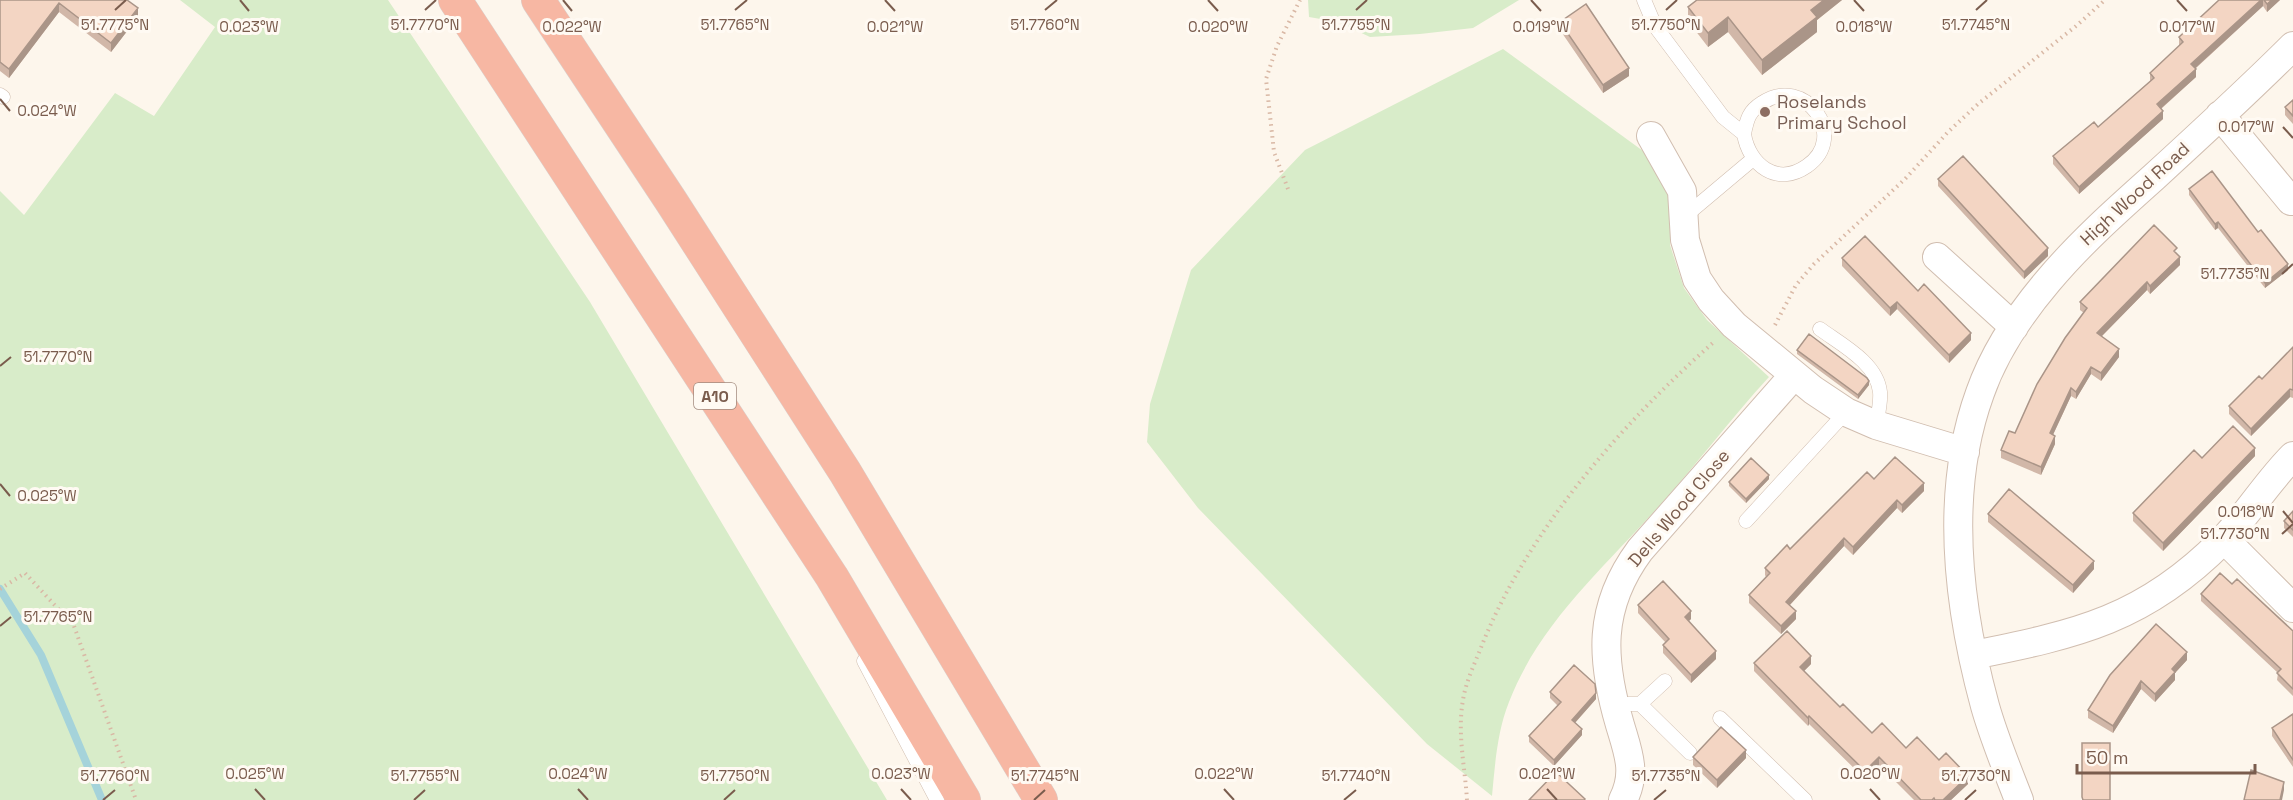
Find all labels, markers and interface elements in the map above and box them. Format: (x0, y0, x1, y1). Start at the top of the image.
text: 51.7775°N (81, 15, 149, 34)
text: 51.7770°N (391, 15, 459, 34)
text: 51.7765°N (701, 15, 769, 34)
text: 51.7760°N (1010, 15, 1080, 34)
text: 51.7755°N (1322, 15, 1390, 34)
text: 51.7750°N (1631, 15, 1701, 34)
text: 51.7745°N (1942, 15, 2010, 34)
text: 0.023°W (219, 17, 279, 36)
text: 0.022°W (542, 17, 602, 36)
text: 0.021°W (867, 17, 923, 36)
text: 0.020°W (1188, 17, 1248, 36)
text: 0.019°W (1513, 17, 1569, 36)
text: 0.018°W (1835, 17, 1893, 36)
text: 0.017°W (2159, 17, 2215, 36)
place label: Roselands Primary School (1777, 90, 1907, 134)
text: 0.024°W (17, 101, 77, 120)
marker: Roselands Primary School (1758, 105, 1772, 119)
text: 0.017°W (2218, 117, 2274, 136)
street label: High Wood Road (2075, 137, 2194, 250)
text: 51.7735°N (2201, 264, 2269, 283)
text: 51.7770°N (24, 347, 92, 366)
road number: A10 (694, 383, 736, 409)
street label: Dells Wood Close (1623, 444, 1735, 571)
text: 0.025°W (17, 486, 77, 505)
text: 0.018°W (2217, 502, 2275, 521)
text: 51.7730°N (2200, 524, 2270, 543)
text: 51.7765°N (24, 607, 92, 626)
scale bar (2077, 737, 2256, 775)
text: 50 m (2086, 746, 2128, 769)
text: 0.025°W (225, 764, 285, 783)
text: 0.024°W (548, 764, 608, 783)
text: 0.023°W (871, 764, 931, 783)
text: 0.022°W (1194, 764, 1254, 783)
text: 0.021°W (1519, 764, 1575, 783)
text: 0.020°W (1840, 764, 1900, 783)
text: 51.7760°N (80, 766, 150, 785)
text: 51.7755°N (391, 766, 459, 785)
text: 51.7750°N (700, 766, 770, 785)
text: 51.7745°N (1011, 766, 1079, 785)
text: 51.7740°N (1321, 766, 1391, 785)
text: 51.7735°N (1632, 766, 1700, 785)
text: 51.7730°N (1941, 766, 2011, 785)

